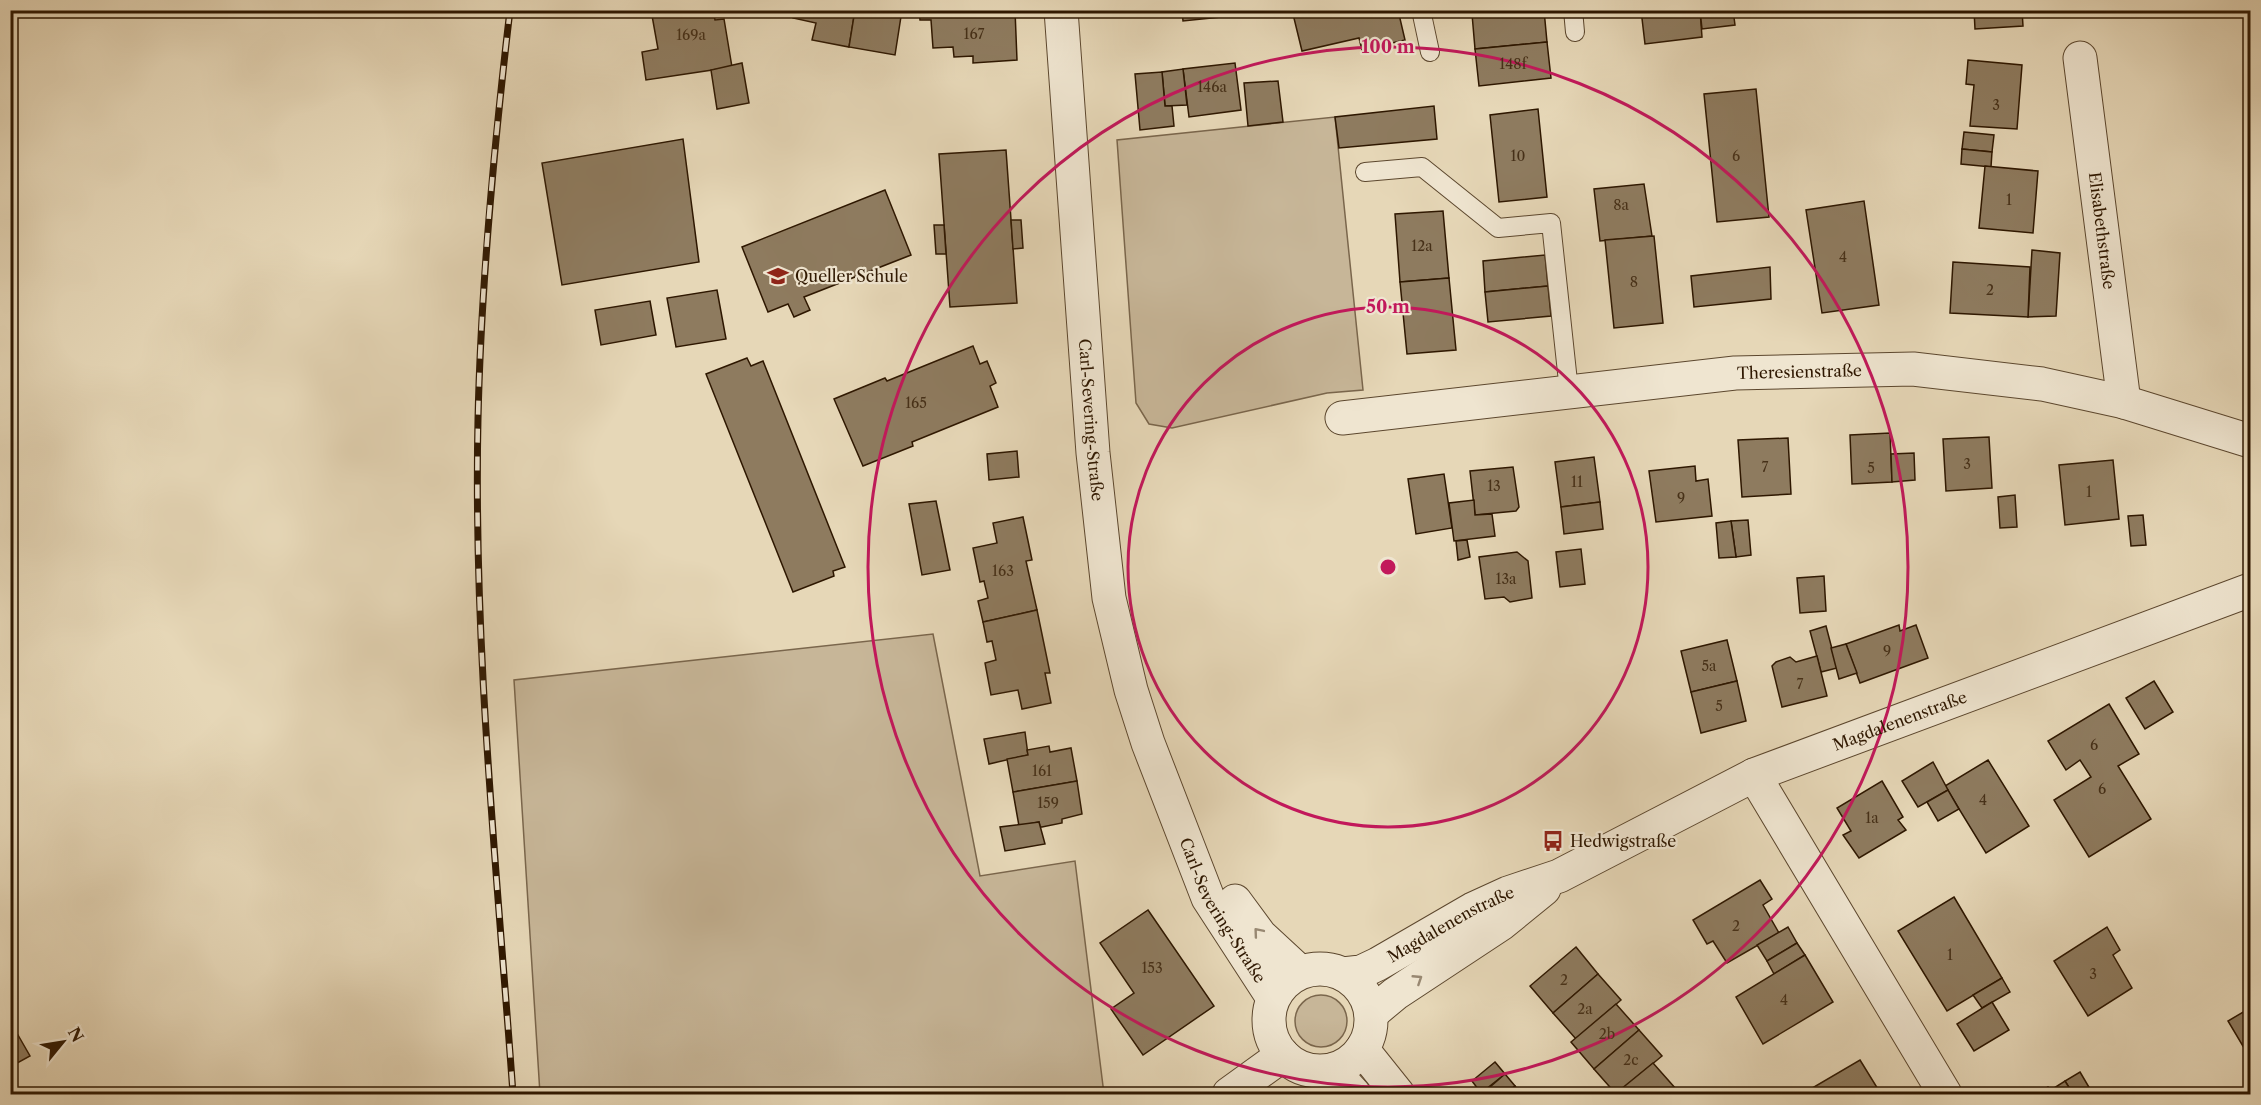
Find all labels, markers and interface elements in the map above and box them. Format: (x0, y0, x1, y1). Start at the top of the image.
house number: 167 (964, 25, 985, 43)
house number: 169a (676, 26, 706, 44)
text: 100 m (1361, 36, 1415, 58)
house number: 148f (1499, 55, 1529, 73)
house number: 146a (1197, 78, 1227, 96)
house number: 3 (1992, 96, 2000, 114)
house number: 10 (1511, 147, 1525, 165)
house number: 6 (1732, 147, 1740, 165)
street label: Elisabethstraße (2085, 171, 2119, 291)
house number: 1 (2006, 191, 2012, 209)
house number: 8a (1613, 196, 1629, 214)
house number: 12a (1411, 237, 1433, 255)
house number: 4 (1839, 248, 1847, 266)
school or university icon: Queller Schule (766, 264, 790, 288)
place label: Queller Schule (795, 266, 908, 286)
house number: 8 (1630, 273, 1638, 291)
house number: 2 (1986, 281, 1994, 299)
text: 50 m (1366, 296, 1410, 318)
street label: Carl-Severing-Straße (1075, 338, 1108, 502)
street label: Theresienstraße (1737, 360, 1862, 383)
house number: 165 (905, 394, 927, 412)
house number: 3 (1963, 455, 1971, 473)
house number: 7 (1762, 458, 1769, 476)
house number: 5 (1867, 459, 1875, 477)
house number: 11 (1571, 473, 1583, 491)
house number: 13 (1487, 477, 1501, 495)
house number: 1 (2086, 483, 2092, 501)
house number: 9 (1677, 489, 1685, 507)
centre of rings (1378, 557, 1398, 577)
house number: 163 (992, 562, 1014, 580)
house number: 13a (1496, 570, 1517, 588)
house number: 9 (1883, 642, 1891, 660)
house number: 5a (1702, 657, 1717, 675)
house number: 7 (1797, 675, 1804, 693)
street label: Magdalenenstraße (1830, 687, 1970, 755)
house number: 5 (1715, 697, 1723, 715)
house number: 6 (2090, 736, 2098, 754)
house number: 161 (1032, 762, 1052, 780)
house number: 6 (2098, 780, 2106, 798)
house number: 4 (1979, 791, 1987, 809)
house number: 159 (1037, 794, 1059, 812)
house number: 1a (1865, 809, 1879, 827)
bus stop icon: Hedwigstraße (1541, 829, 1565, 853)
place label: Hedwigstraße (1570, 831, 1676, 851)
street label: Carl-Severing-Straße (1176, 835, 1270, 986)
street label: Magdalenenstraße (1384, 882, 1517, 966)
house number: 2 (1732, 917, 1740, 935)
one-way arrow (1255, 928, 1266, 939)
house number: 1 (1947, 946, 1953, 964)
house number: 153 (1141, 959, 1163, 977)
house number: 3 (2089, 965, 2097, 983)
house number: 2 (1560, 971, 1568, 989)
one-way arrow (1412, 975, 1422, 987)
house number: 4 (1780, 991, 1788, 1009)
house number: 2a (1577, 1000, 1593, 1018)
north arrow (33, 1012, 93, 1072)
text: N (64, 1023, 88, 1046)
house number: 2b (1599, 1025, 1615, 1043)
house number: 2c (1623, 1051, 1639, 1069)

